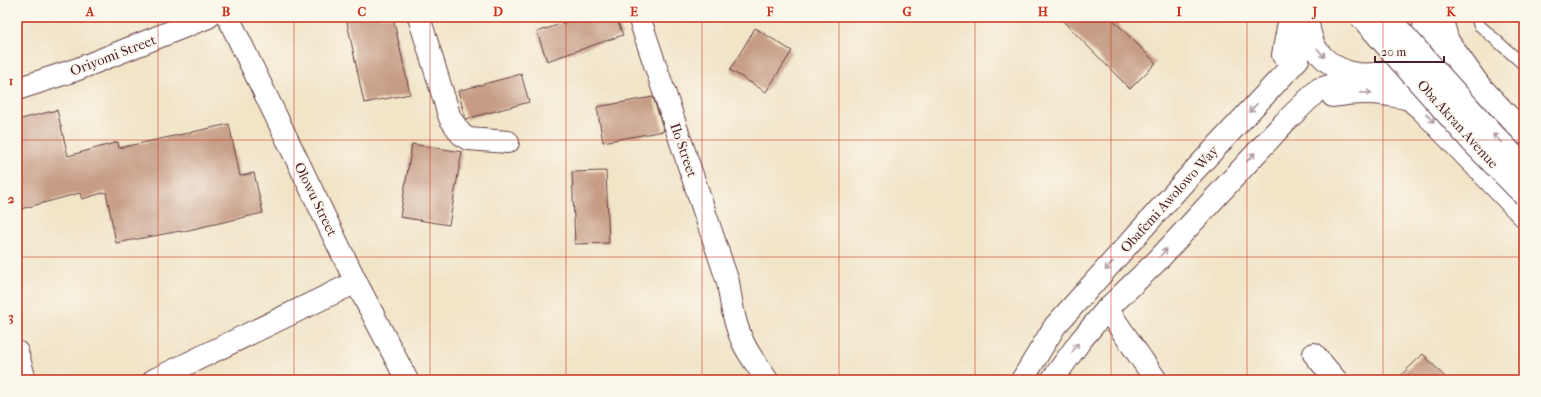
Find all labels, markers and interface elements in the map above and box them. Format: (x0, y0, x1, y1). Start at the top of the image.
text: A (85, 4, 95, 19)
text: B (222, 4, 231, 19)
text: C (358, 4, 367, 19)
text: D (493, 4, 503, 19)
text: E (630, 4, 638, 19)
text: F (766, 4, 774, 19)
text: G (902, 4, 912, 19)
text: H (1038, 4, 1049, 19)
text: I (1176, 4, 1182, 19)
text: J (1311, 4, 1318, 20)
text: K (1446, 4, 1457, 19)
street label: Oriyomi Street (68, 31, 159, 80)
scale bar (1375, 38, 1444, 64)
text: 20 m (1381, 45, 1406, 59)
one-way arrow (1316, 47, 1325, 58)
text: 1 (9, 73, 14, 88)
street label: Oba Akran Avenue (1414, 77, 1502, 172)
one-way arrow (1359, 89, 1372, 97)
one-way arrow (1248, 103, 1258, 113)
one-way arrow (1425, 113, 1435, 123)
street label: Ilo Street (666, 121, 701, 180)
one-way arrow (1492, 133, 1502, 143)
street label: Obafemi Awolowo Way (1117, 142, 1222, 256)
one-way arrow (1246, 153, 1255, 163)
street label: Olowu Street (290, 160, 341, 239)
text: 2 (8, 191, 15, 206)
one-way arrow (1159, 248, 1168, 258)
one-way arrow (1104, 260, 1113, 271)
text: 3 (8, 309, 14, 325)
one-way arrow (1071, 343, 1079, 354)

